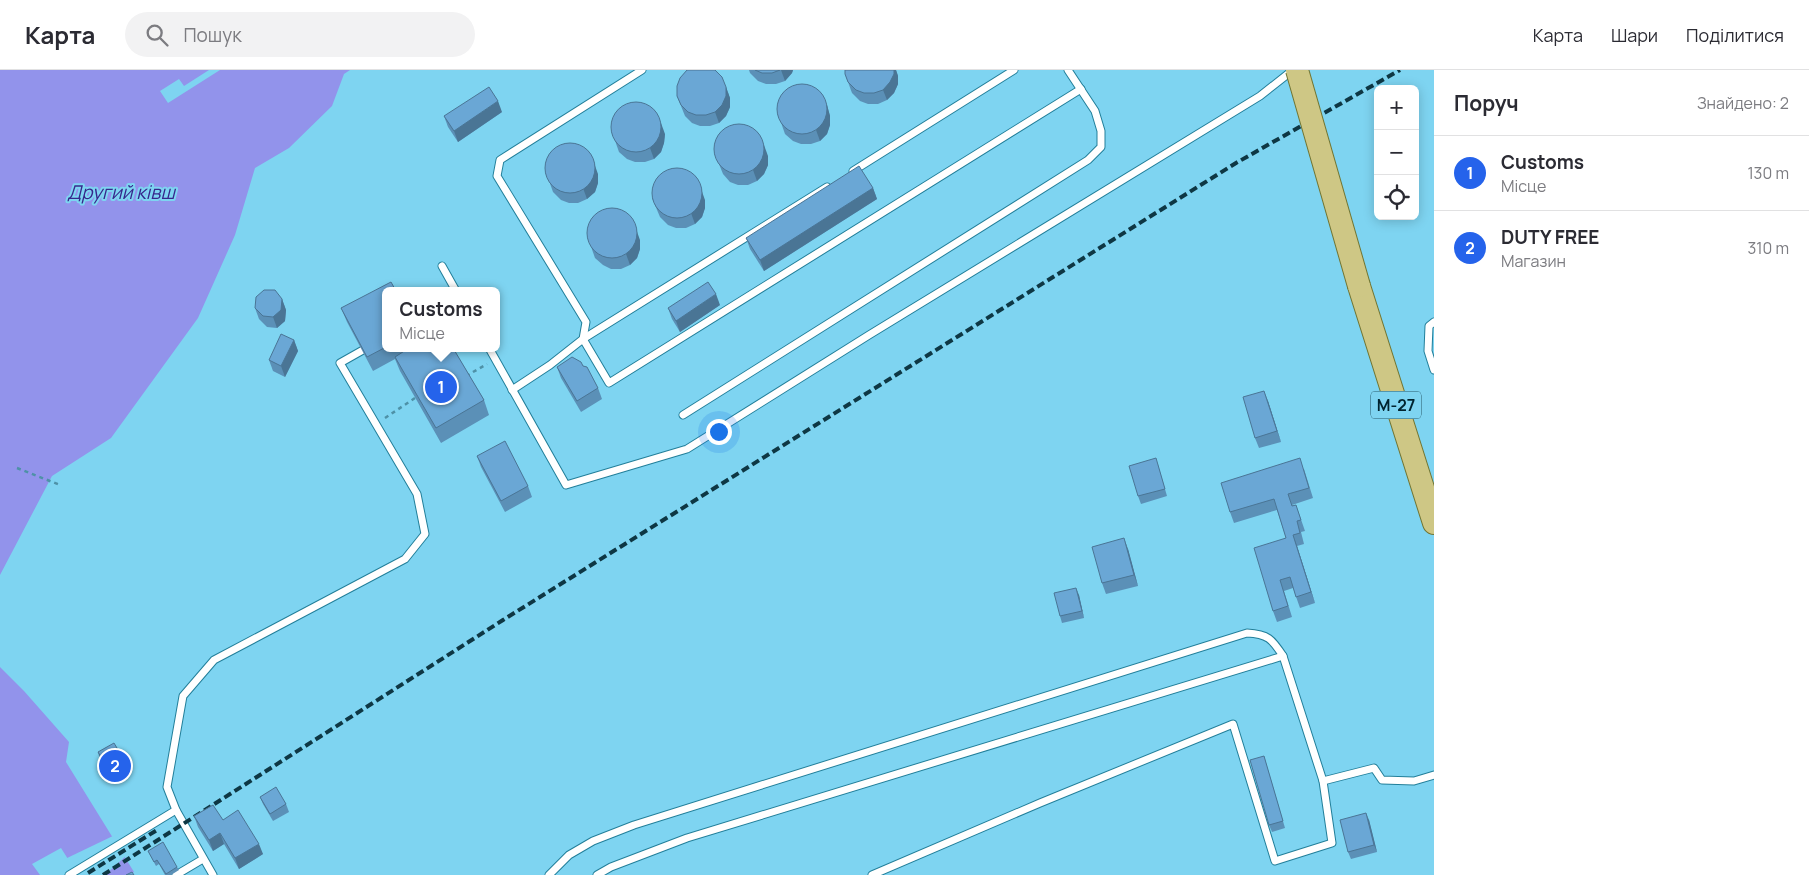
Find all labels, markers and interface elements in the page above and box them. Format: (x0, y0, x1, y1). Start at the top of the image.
search box (125, 12, 475, 57)
text: Карта (25, 18, 95, 51)
icon: search (143, 21, 171, 49)
text: Пошук (183, 22, 242, 48)
text: Карта (1533, 23, 1583, 47)
text: Шари (1611, 23, 1658, 47)
text: Поділитися (1686, 23, 1784, 47)
map controls (1374, 85, 1419, 220)
button: + (1374, 85, 1419, 130)
text: Поруч (1454, 89, 1519, 117)
text: Знайдено: 2 (1697, 92, 1789, 114)
button: − (1374, 130, 1419, 175)
text: Customs (1501, 149, 1584, 175)
text: 1 (1466, 162, 1474, 184)
text: 130 m (1747, 162, 1789, 184)
button: locate (1374, 175, 1419, 220)
text: Місце (1501, 175, 1546, 197)
water label: Другий ківш (67, 179, 176, 205)
text: DUTY FREE (1501, 224, 1599, 250)
text: 2 (1465, 237, 1475, 259)
text: 310 m (1747, 237, 1789, 259)
text: Магазин (1501, 250, 1566, 272)
popup (382, 287, 500, 352)
text: Customs (399, 296, 483, 322)
text: Місце (399, 322, 445, 344)
pin: 1 (425, 368, 457, 406)
road number: М-27 (1371, 392, 1421, 418)
your location (706, 419, 732, 445)
pin: 2 (99, 747, 131, 785)

